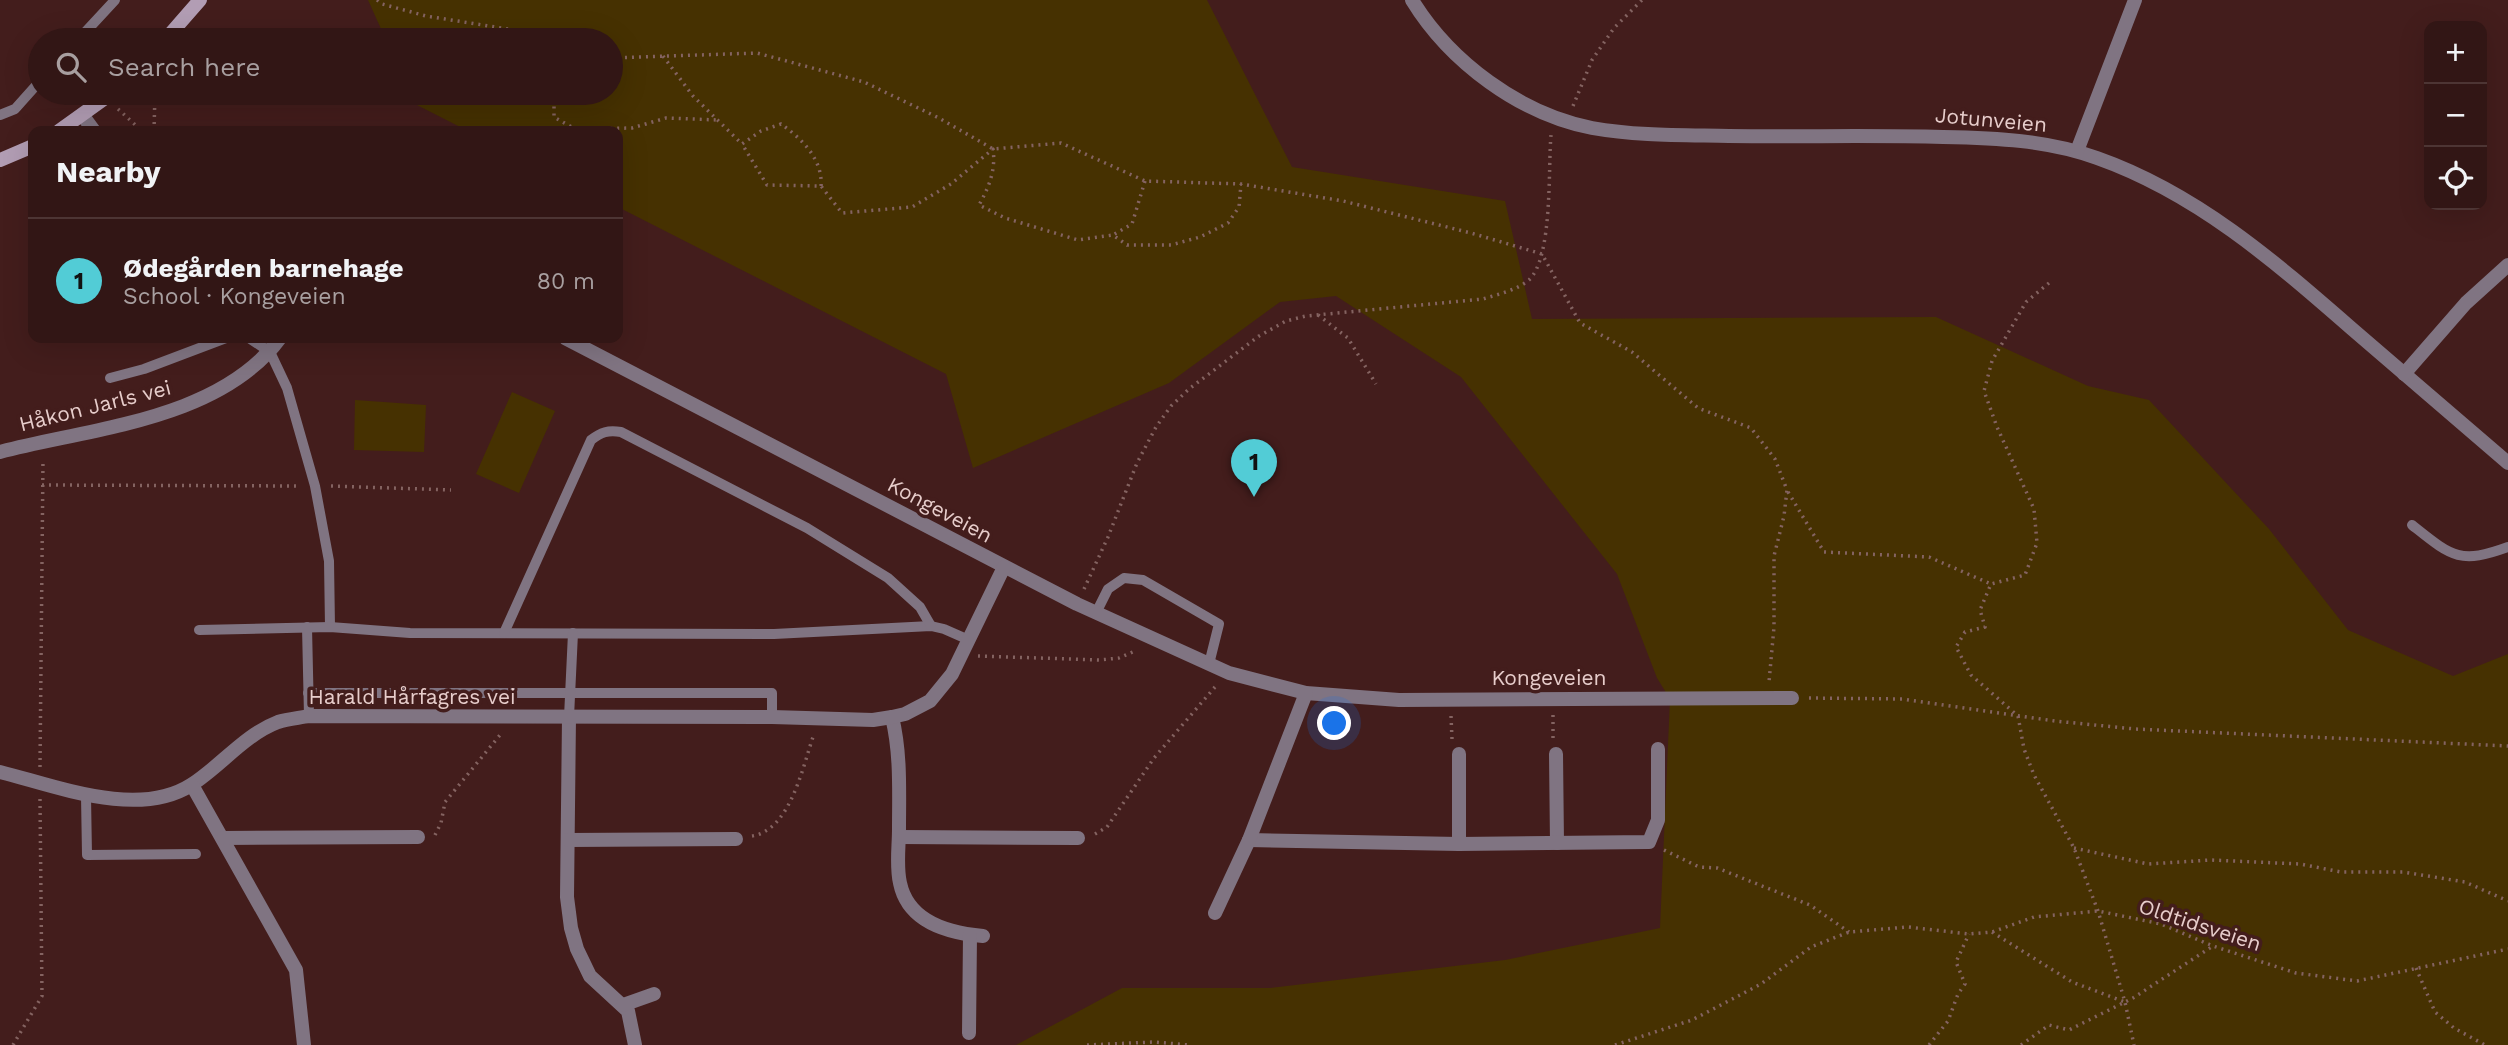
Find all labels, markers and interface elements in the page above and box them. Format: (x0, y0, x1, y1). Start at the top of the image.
map controls (2424, 21, 2487, 210)
button: + (2424, 21, 2487, 84)
search box (28, 28, 623, 105)
icon: search (52, 48, 90, 86)
text: Search here (108, 52, 260, 82)
button: − (2424, 84, 2487, 147)
street label: Jotunveien (1934, 102, 2048, 137)
button: locate (2424, 147, 2487, 210)
text: Nearby (56, 154, 161, 189)
text: Ødegården barnehage (123, 253, 404, 283)
text: 1 (74, 268, 84, 295)
text: 80 m (537, 268, 595, 295)
text: School · Kongeveien (123, 283, 346, 310)
street label: Håkon Jarls vei (16, 375, 173, 436)
pin: 1 (1231, 439, 1277, 497)
street label: Kongeveien (883, 471, 997, 548)
street label: Kongeveien (1491, 665, 1607, 690)
street label: Harald Hårfagres vei (308, 684, 516, 709)
your location (1317, 706, 1351, 740)
street label: Oldtidsveien (2136, 893, 2265, 956)

